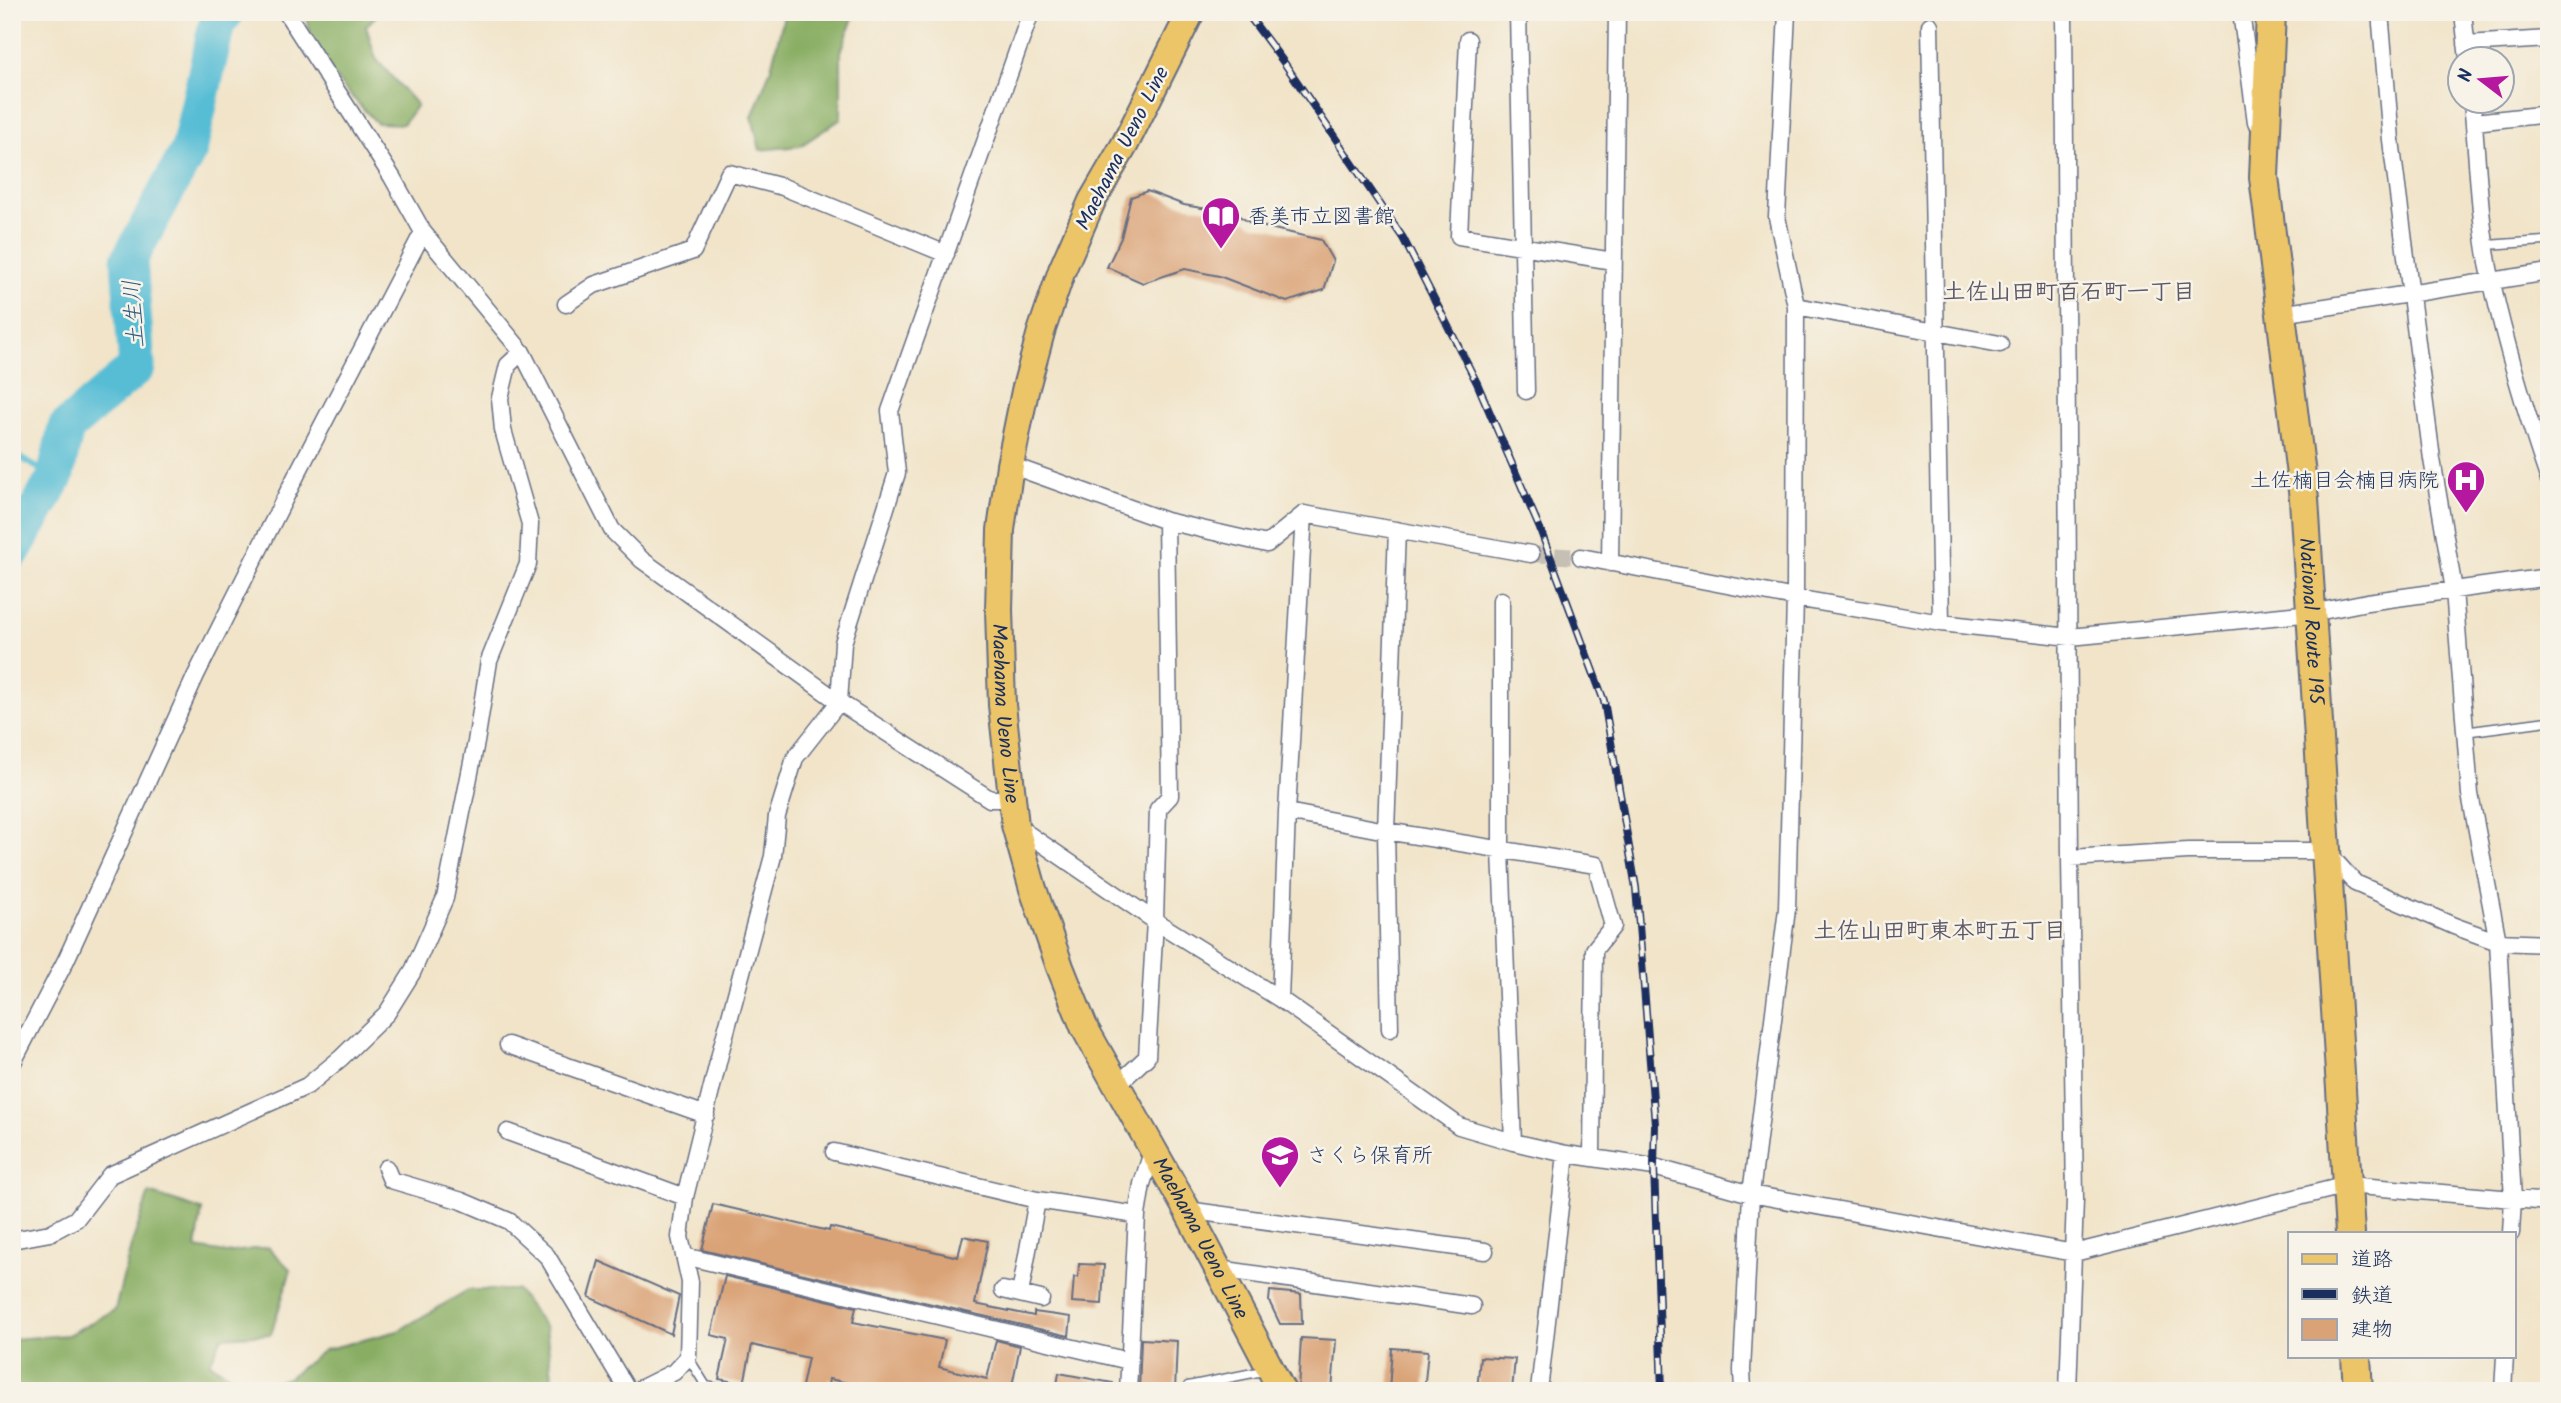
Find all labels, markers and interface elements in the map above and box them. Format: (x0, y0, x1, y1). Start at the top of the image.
north arrow (2446, 46, 2516, 116)
street label: Maehama Ueno Line (1068, 60, 1179, 236)
text: N (2451, 66, 2483, 86)
library icon: 香美市立図書館 (1200, 195, 1242, 250)
place label: 香美市立図書館 (1248, 201, 1395, 234)
district label: 土佐山田町百石町一丁目 (1943, 275, 2196, 311)
water label: 土生川 (115, 278, 155, 350)
hospital icon: 土佐楠目会楠目病院 (2445, 459, 2487, 514)
place label: 土佐楠目会楠目病院 (2250, 465, 2439, 498)
street label: National Route 195 (2288, 537, 2332, 708)
street label: Maehama Ueno Line (981, 623, 1028, 806)
district label: 土佐山田町東本町五丁目 (1814, 914, 2067, 950)
school or university icon: さくら保育所 (1259, 1134, 1301, 1189)
place label: さくら保育所 (1307, 1140, 1433, 1173)
street label: Maehama Ueno Line (1142, 1151, 1257, 1326)
legend (2288, 1232, 2516, 1358)
text: 道路 (2351, 1244, 2393, 1277)
text: 鉄道 (2351, 1280, 2393, 1313)
text: 建物 (2351, 1314, 2393, 1347)

